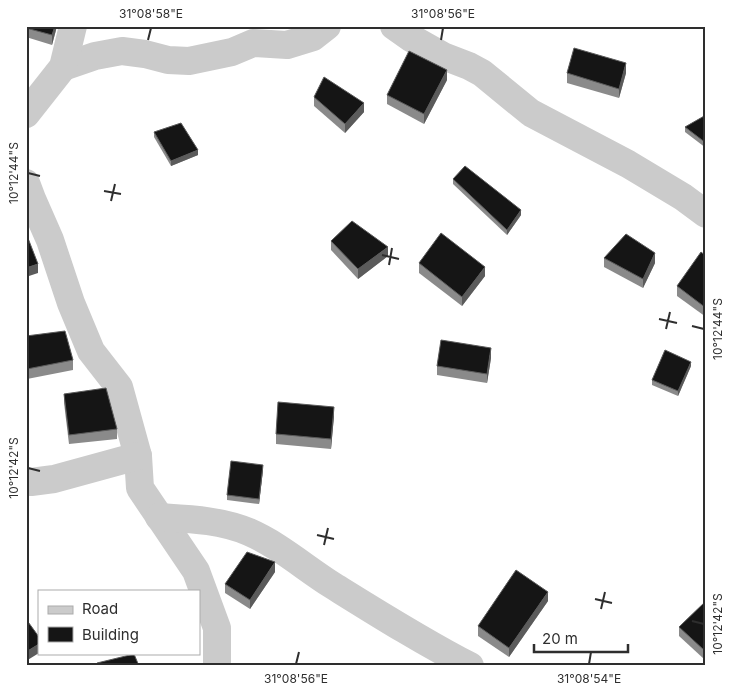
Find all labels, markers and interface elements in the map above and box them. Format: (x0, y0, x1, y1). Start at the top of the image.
text: 31°08'58"E (119, 6, 183, 21)
text: 31°08'56"E (411, 6, 475, 21)
text: 10°12'44"S (6, 142, 21, 204)
text: 10°12'44"S (710, 298, 725, 360)
text: 10°12'42"S (6, 437, 21, 499)
legend (38, 590, 200, 654)
text: 10°12'42"S (710, 593, 725, 655)
text: Road (82, 599, 118, 618)
scale bar (534, 622, 628, 654)
text: Building (82, 625, 139, 644)
text: 20 m (542, 629, 578, 648)
text: 31°08'56"E (264, 671, 328, 686)
text: 31°08'54"E (557, 671, 621, 686)

